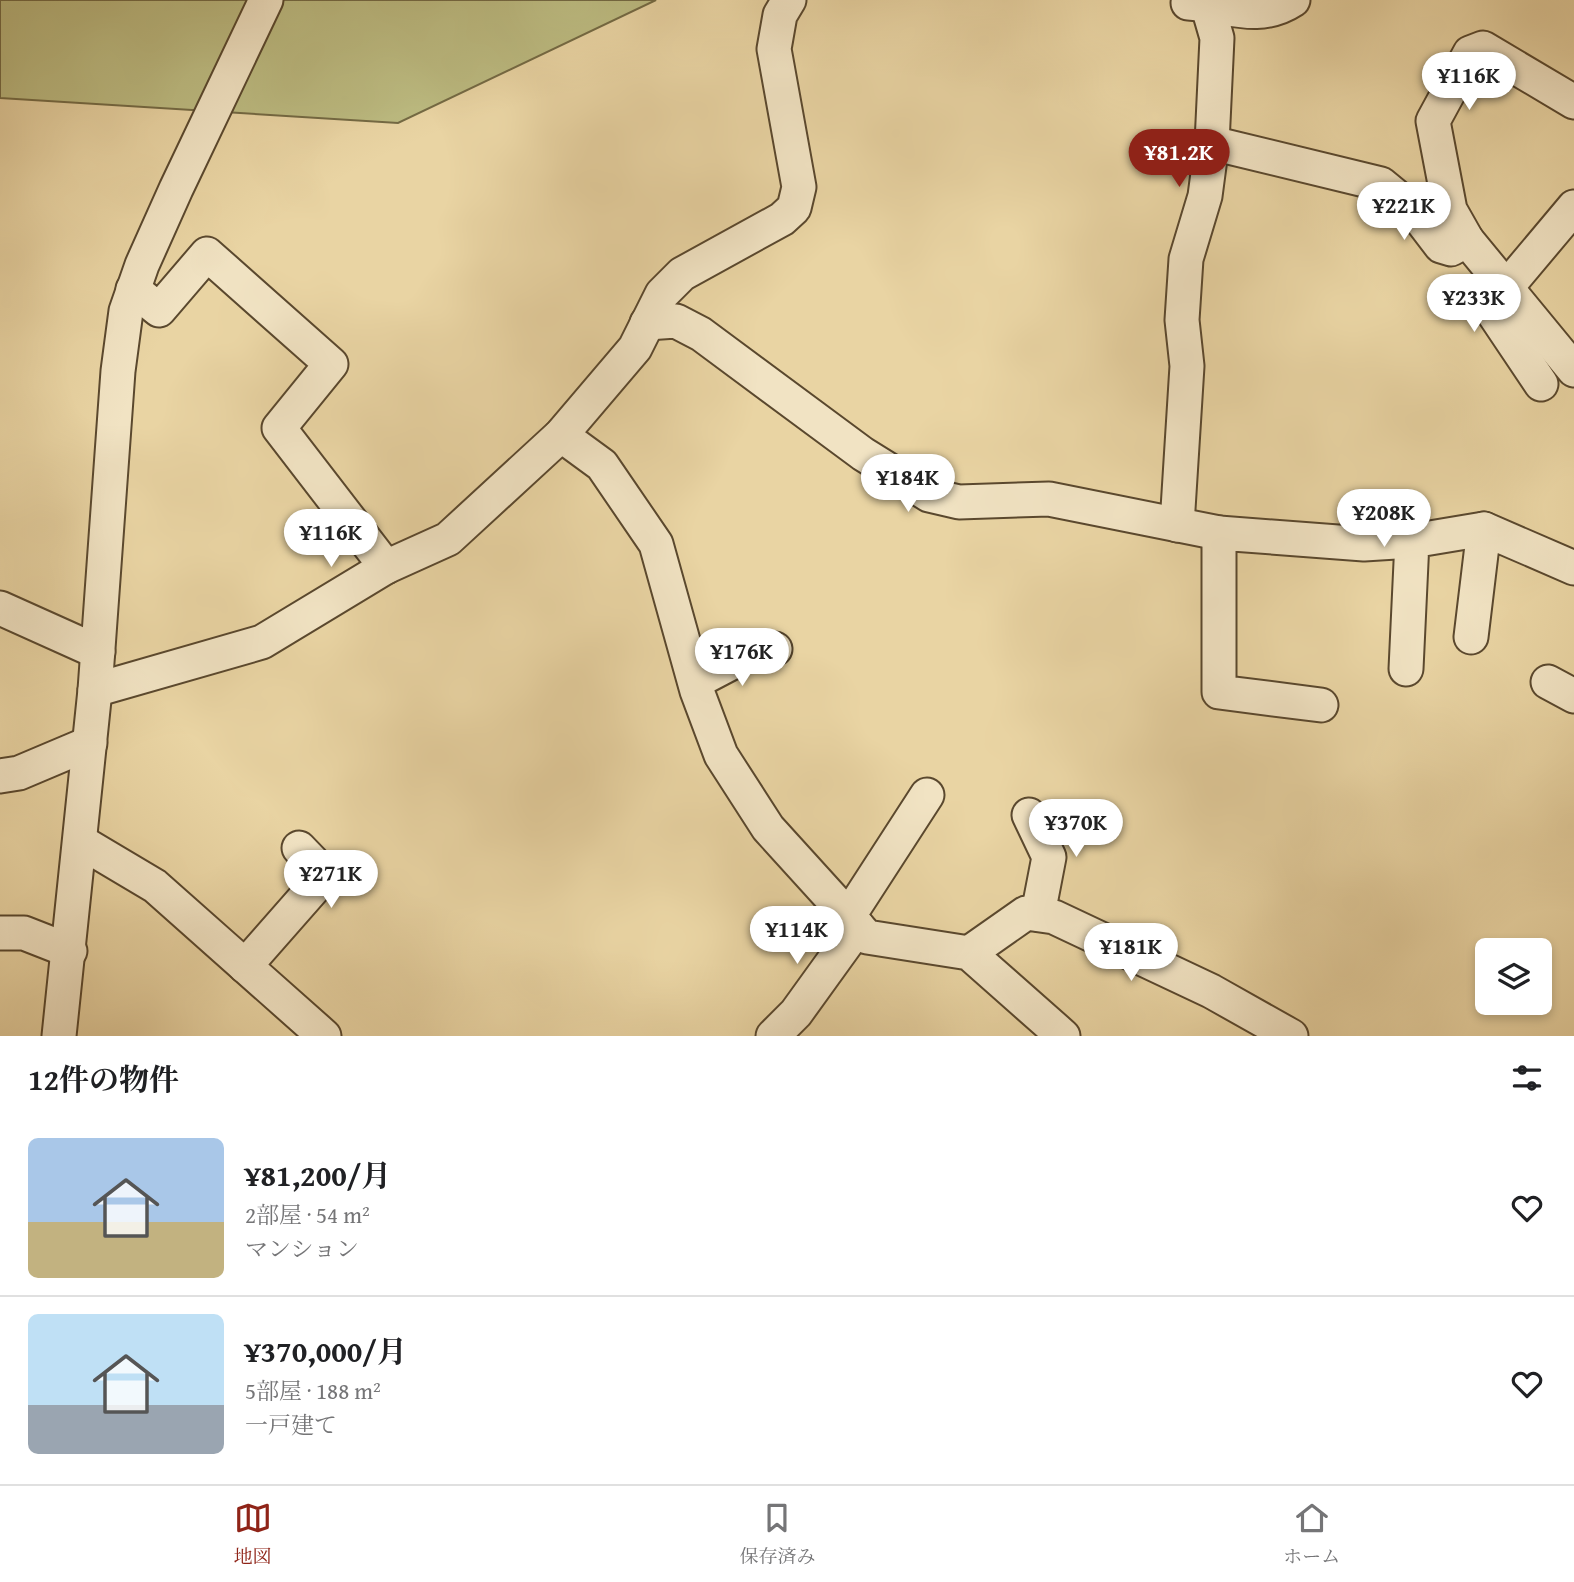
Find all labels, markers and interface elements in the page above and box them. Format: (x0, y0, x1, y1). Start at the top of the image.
pin: ¥116K (1420, 52, 1518, 112)
text: ¥116K (1438, 58, 1500, 91)
pin: ¥81.2K (1122, 130, 1236, 189)
text: ¥81.2K (1145, 135, 1213, 168)
pin: ¥221K (1355, 182, 1453, 242)
text: ¥221K (1373, 188, 1435, 221)
pin: ¥233K (1425, 274, 1523, 334)
text: ¥233K (1443, 280, 1505, 313)
pin: ¥184K (859, 454, 957, 514)
text: ¥184K (877, 460, 939, 493)
pin: ¥208K (1335, 490, 1433, 549)
text: ¥208K (1353, 495, 1415, 528)
pin: ¥116K (282, 510, 380, 569)
text: ¥116K (300, 515, 362, 548)
pin: ¥176K (693, 628, 791, 688)
text: ¥176K (711, 634, 773, 667)
pin: ¥370K (1027, 800, 1125, 859)
text: ¥370K (1045, 805, 1107, 838)
pin: ¥271K (282, 850, 380, 910)
text: ¥271K (300, 856, 362, 889)
pin: ¥114K (748, 906, 846, 966)
text: ¥114K (766, 912, 828, 945)
pin: ¥181K (1082, 923, 1180, 983)
text: ¥181K (1100, 929, 1162, 962)
map controls (1475, 938, 1552, 1015)
button: layers (1475, 938, 1552, 1015)
text: 12件の物件 (28, 1057, 179, 1101)
icon: filters (1508, 1059, 1546, 1097)
text: ¥81,200/月 (245, 1153, 391, 1197)
icon: home (84, 1166, 168, 1250)
icon: heart (1508, 1189, 1546, 1227)
text: 2部屋 · 54 m² (245, 1198, 370, 1231)
text: マンション (245, 1232, 359, 1265)
text: ¥370,000/月 (245, 1329, 407, 1373)
icon: home (84, 1342, 168, 1426)
icon: heart (1508, 1365, 1546, 1403)
text: 5部屋 · 188 m² (245, 1374, 381, 1407)
text: 一戸建て (245, 1408, 337, 1441)
tab: 地図 (234, 1499, 272, 1570)
tab: 保存済み (739, 1499, 815, 1570)
tab: ホーム (1283, 1499, 1340, 1570)

